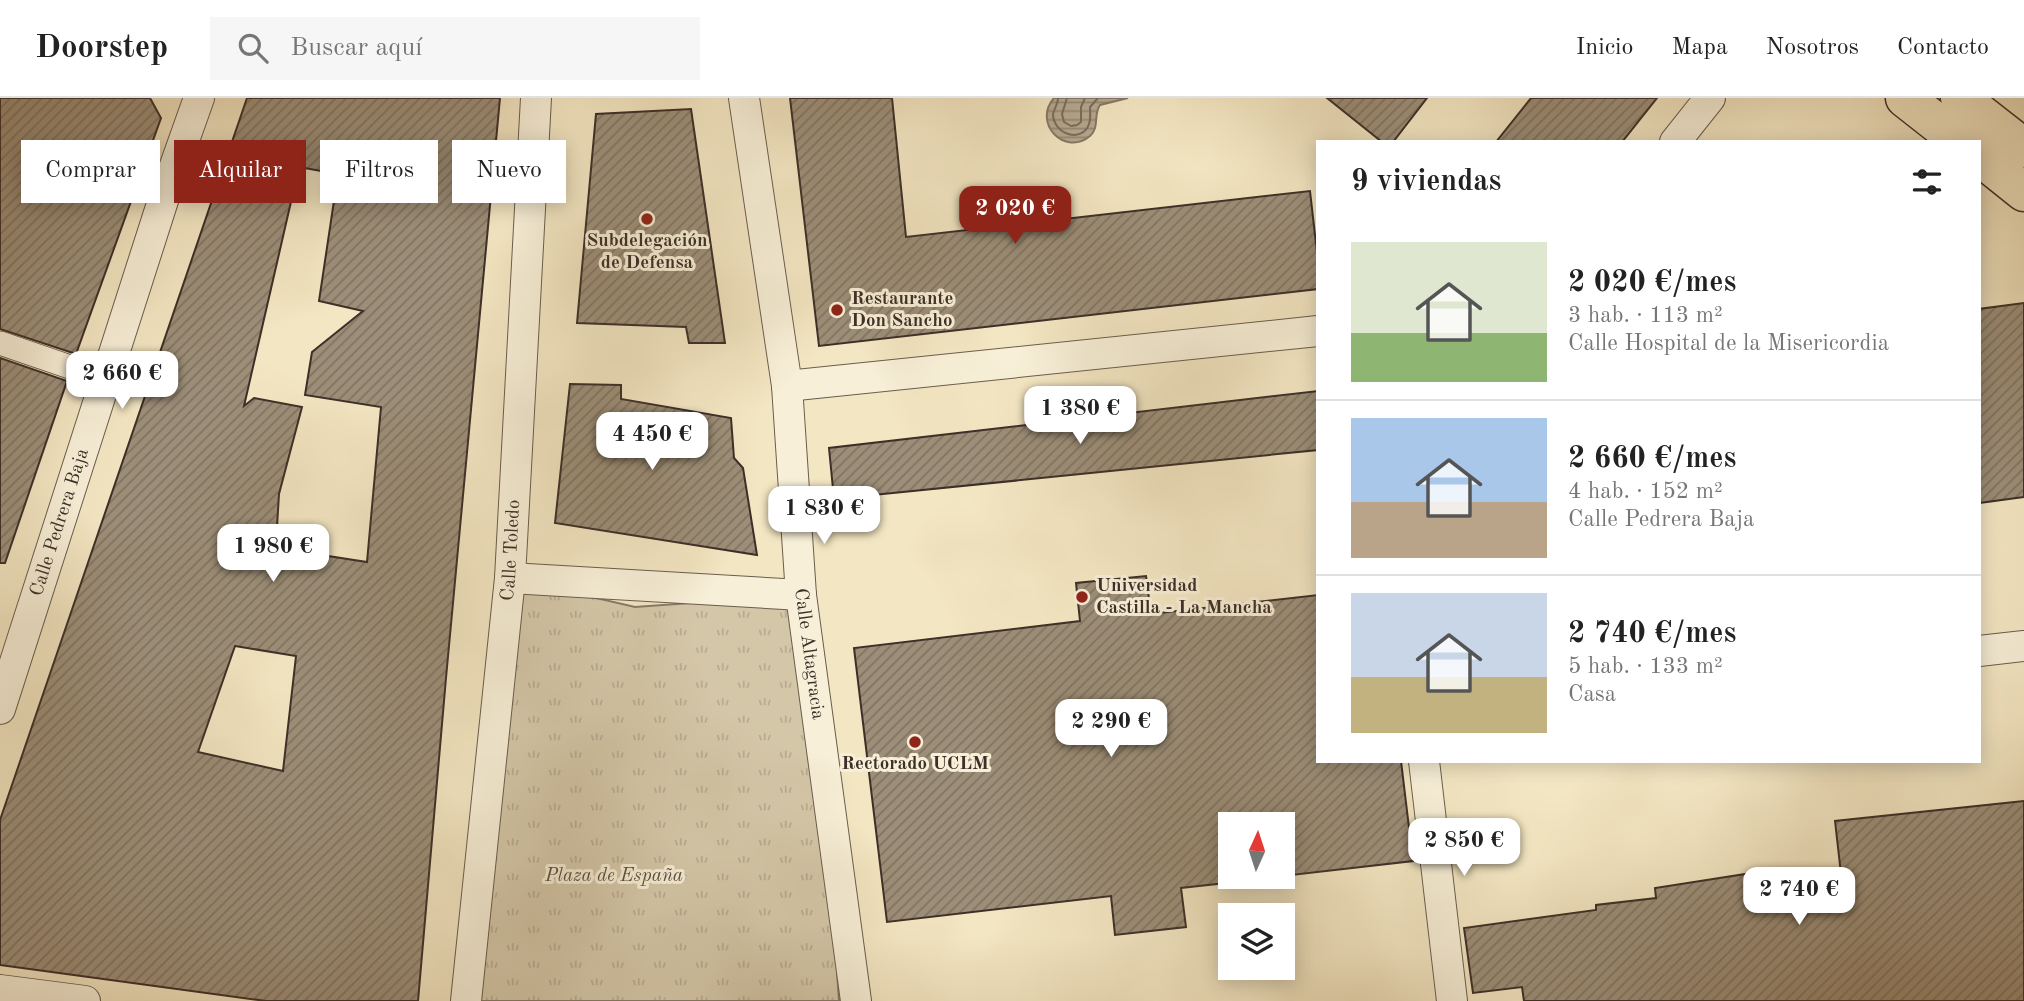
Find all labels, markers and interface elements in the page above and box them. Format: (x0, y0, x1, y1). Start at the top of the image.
search box (210, 17, 700, 80)
icon: search (234, 29, 272, 67)
text: Doorstep (35, 32, 168, 65)
text: Buscar aquí (290, 35, 422, 61)
text: Inicio (1576, 36, 1634, 60)
text: Mapa (1672, 36, 1728, 60)
text: Nosotros (1766, 36, 1859, 60)
text: Contacto (1897, 36, 1989, 60)
chip: Comprar (21, 140, 160, 203)
chip: Alquilar (174, 140, 306, 203)
chip: Filtros (320, 140, 438, 203)
chip: Nuevo (452, 140, 566, 203)
icon: filters (1908, 163, 1946, 201)
text: 9 viviendas (1351, 167, 1501, 197)
pin: 2 020 € (950, 186, 1080, 246)
text: 2 020 € (975, 197, 1055, 220)
marker: Subdelegación de Defensa (639, 211, 655, 227)
place label: Subdelegación de Defensa (586, 232, 708, 273)
text: 2 020 €/mes (1568, 268, 1736, 298)
icon: home (1407, 270, 1491, 354)
place label: Restaurante Don Sancho (851, 290, 953, 331)
marker: Restaurante Don Sancho (829, 302, 845, 318)
text: 3 hab. · 113 m² (1568, 304, 1723, 327)
text: Calle Hospital de la Misericordia (1568, 332, 1889, 355)
pin: 2 660 € (57, 352, 187, 411)
text: 2 660 € (82, 362, 162, 385)
pin: 1 380 € (1015, 386, 1145, 446)
text: 1 380 € (1040, 397, 1120, 420)
pin: 4 450 € (587, 412, 717, 472)
text: 4 450 € (612, 423, 692, 446)
text: 2 660 €/mes (1568, 444, 1736, 474)
street label: Calle Pedrera Baja (27, 445, 93, 599)
icon: home (1407, 446, 1491, 530)
text: 4 hab. · 152 m² (1568, 480, 1723, 503)
pin: 1 830 € (759, 486, 889, 546)
text: 1 830 € (784, 497, 864, 520)
street label: Calle Toledo (498, 499, 524, 602)
text: Calle Pedrera Baja (1568, 508, 1754, 531)
pin: 1 980 € (208, 524, 338, 584)
text: 1 980 € (233, 535, 313, 558)
place label: Universidad Castilla - La Mancha (1096, 577, 1272, 618)
street label: Calle Altagracia (791, 587, 827, 721)
marker: Universidad Castilla - La Mancha (1074, 589, 1090, 605)
text: 2 740 €/mes (1568, 619, 1736, 649)
icon: home (1407, 621, 1491, 705)
text: 5 hab. · 133 m² (1568, 655, 1723, 678)
text: Casa (1568, 683, 1616, 706)
pin: 2 290 € (1046, 700, 1176, 759)
text: 2 290 € (1071, 710, 1151, 733)
marker: Rectorado UCLM (907, 734, 923, 750)
place label: Rectorado UCLM (841, 755, 989, 774)
north arrow (1218, 812, 1295, 889)
map controls (1218, 812, 1295, 980)
pin: 2 850 € (1399, 818, 1529, 878)
text: 2 850 € (1424, 829, 1504, 852)
park label: Plaza de España (544, 867, 683, 886)
pin: 2 740 € (1734, 868, 1864, 927)
text: 2 740 € (1759, 878, 1839, 901)
button: layers (1218, 903, 1295, 980)

